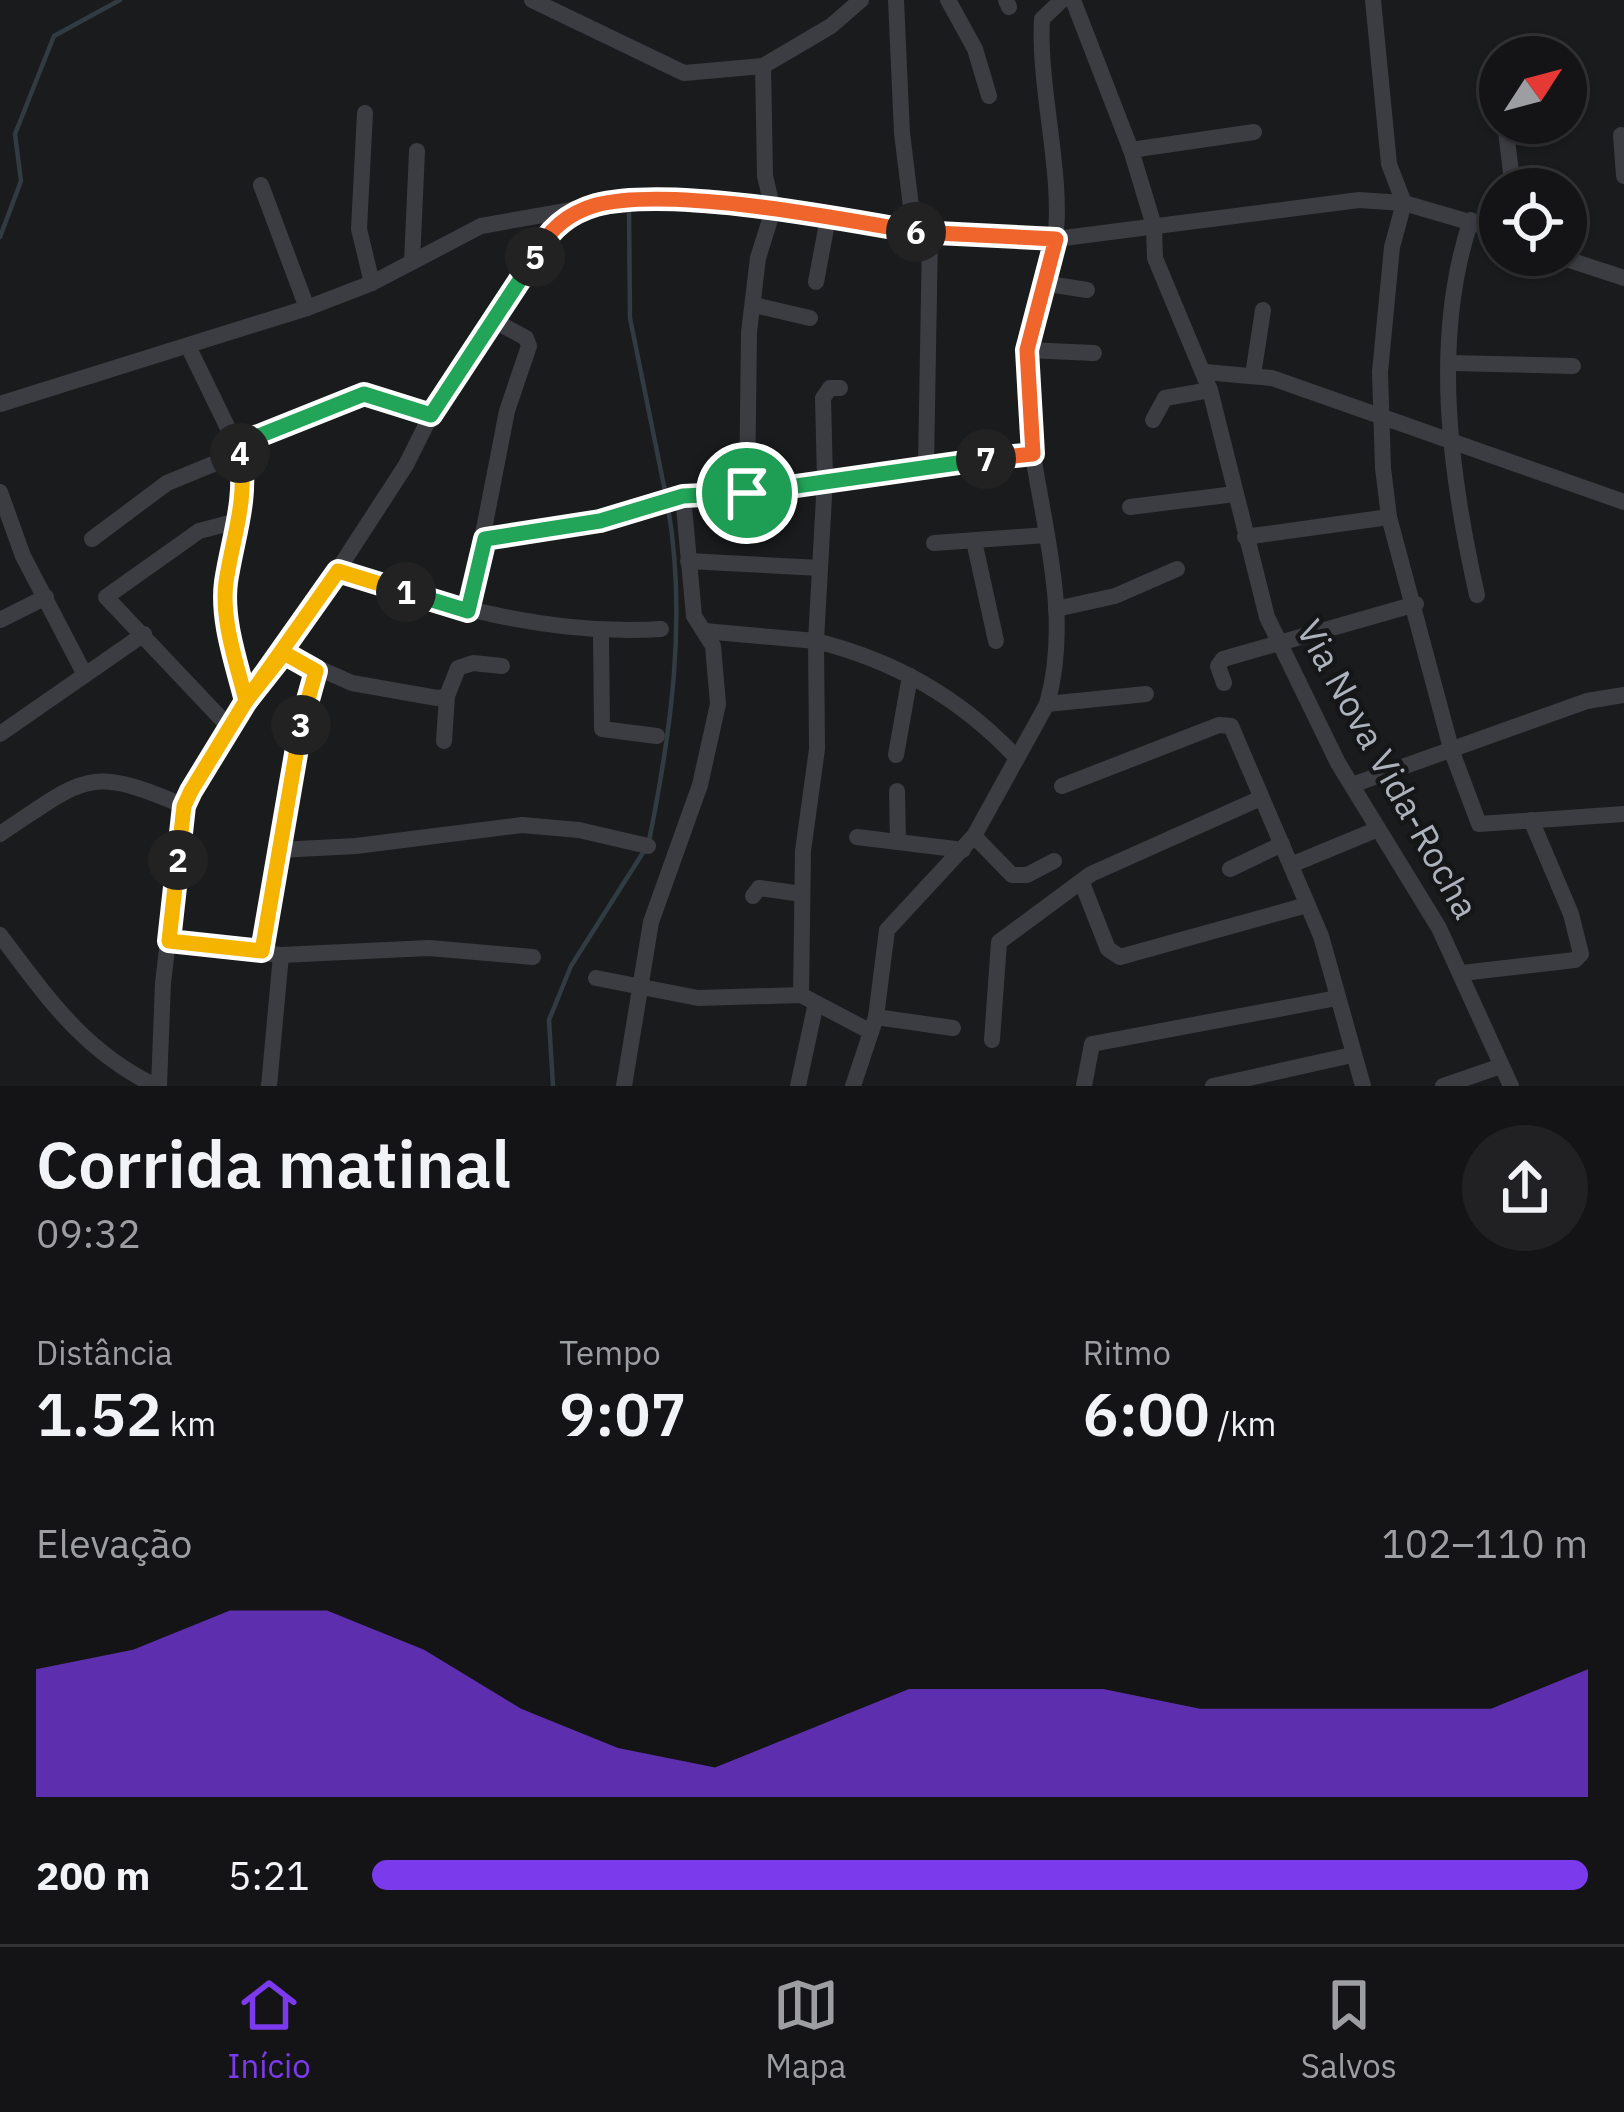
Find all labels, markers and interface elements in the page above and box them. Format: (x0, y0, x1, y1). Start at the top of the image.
north arrow (1479, 36, 1587, 144)
map controls (1479, 36, 1587, 276)
button: locate (1479, 168, 1587, 276)
pin: 6 (886, 202, 946, 262)
text: 6 (906, 210, 926, 253)
pin: 5 (505, 227, 565, 287)
text: 5 (525, 235, 545, 278)
pin: 4 (210, 423, 270, 483)
pin: 7 (956, 429, 1016, 489)
text: 4 (230, 431, 250, 474)
text: 7 (976, 437, 996, 480)
pin (696, 442, 798, 544)
icon: arrive (714, 460, 780, 526)
pin: 1 (376, 562, 436, 622)
text: 1 (396, 570, 416, 613)
street label: Via Nova Vida-Rocha (1287, 611, 1490, 927)
pin: 3 (271, 695, 331, 755)
text: 3 (291, 703, 311, 746)
pin: 2 (148, 830, 208, 890)
text: 2 (168, 838, 188, 881)
text: Corrida matinal (36, 1120, 511, 1206)
button: share (1462, 1125, 1588, 1251)
text: 09:32 (36, 1208, 141, 1259)
text: Distância (36, 1331, 173, 1374)
text: Tempo (559, 1331, 661, 1374)
text: Ritmo (1083, 1331, 1171, 1374)
text: 1.52 (36, 1374, 162, 1453)
text: 9:07 (559, 1374, 686, 1453)
text: 6:00 (1083, 1374, 1210, 1453)
text: km (162, 1402, 216, 1445)
text: /km (1210, 1402, 1276, 1445)
text: Elevação (36, 1518, 192, 1569)
text: 102–110 m (1381, 1518, 1588, 1569)
text: 200 m (36, 1850, 150, 1901)
text: 5:21 (228, 1850, 310, 1901)
tab: Início (227, 1972, 311, 2087)
tab: Mapa (765, 1972, 846, 2087)
tab: Salvos (1301, 1972, 1397, 2087)

